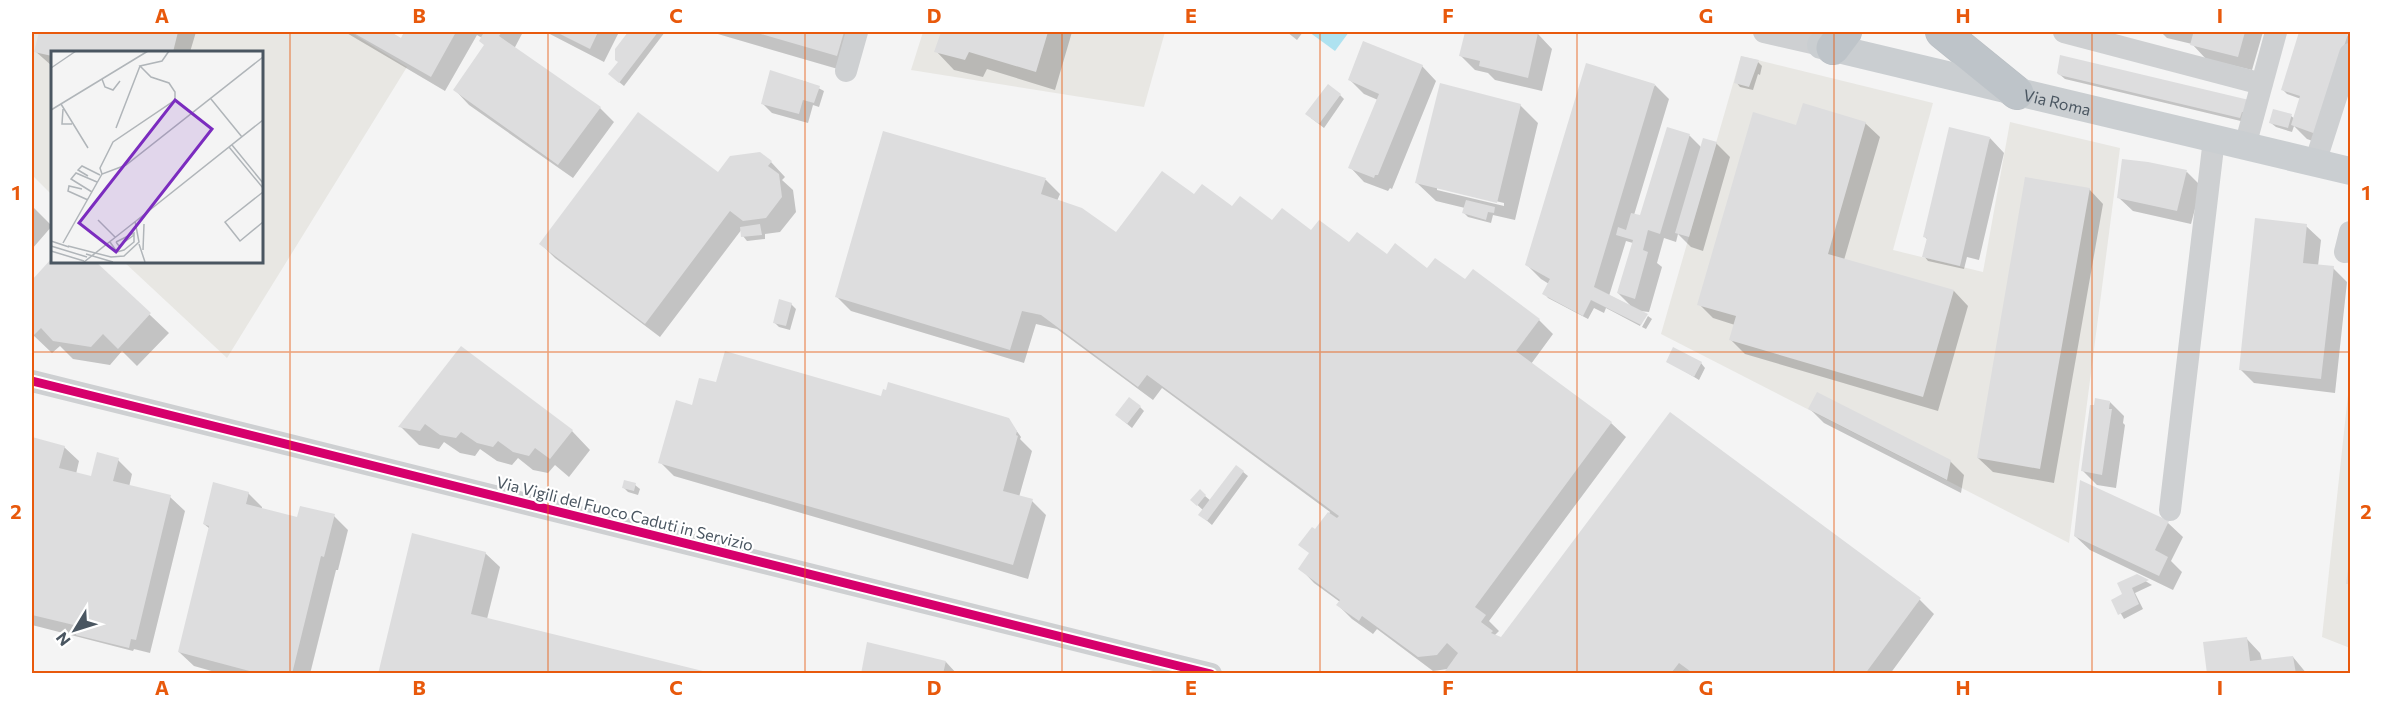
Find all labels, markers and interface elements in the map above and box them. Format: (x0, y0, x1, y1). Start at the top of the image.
text: A (155, 3, 169, 27)
text: B (412, 3, 426, 27)
text: C (669, 3, 683, 27)
text: D (927, 3, 941, 27)
text: E (1185, 3, 1197, 27)
text: F (1442, 3, 1454, 27)
text: G (1699, 3, 1713, 27)
text: H (1956, 3, 1971, 27)
text: I (2217, 3, 2223, 27)
inset map (51, 51, 262, 262)
street label: Via Roma (2022, 84, 2093, 119)
text: 1 (11, 180, 21, 204)
text: 1 (2361, 180, 2371, 204)
street label: Via Vigili del Fuoco Caduti in Servizio (495, 472, 755, 554)
text: 2 (10, 499, 22, 523)
text: 2 (2360, 499, 2372, 523)
north arrow (45, 600, 105, 660)
text: N (52, 629, 74, 650)
text: A (155, 675, 169, 699)
text: B (412, 675, 426, 699)
text: C (669, 675, 683, 699)
text: D (927, 675, 941, 699)
text: E (1185, 675, 1197, 699)
text: F (1442, 675, 1454, 699)
text: G (1699, 675, 1713, 699)
text: H (1956, 675, 1971, 699)
text: I (2217, 675, 2223, 699)

